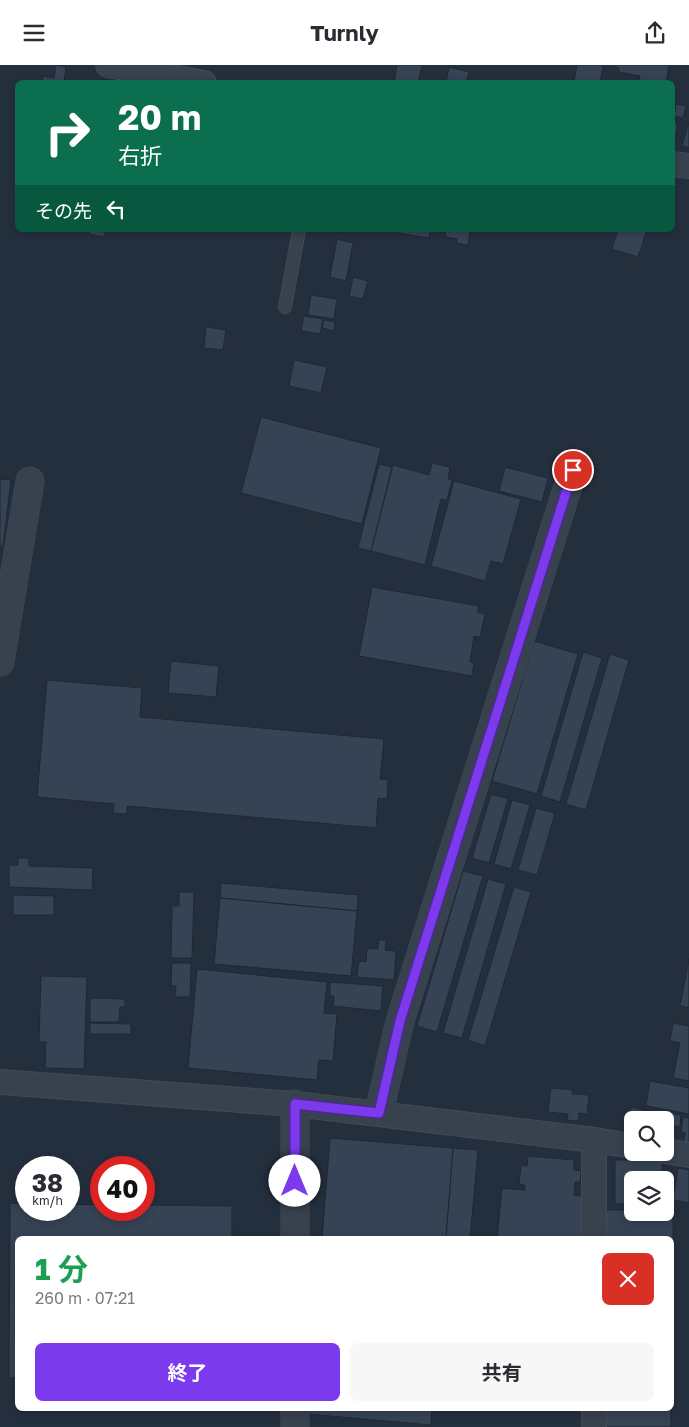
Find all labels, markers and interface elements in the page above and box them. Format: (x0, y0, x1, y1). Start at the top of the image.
icon: menu (20, 19, 48, 47)
text: Turnly (310, 19, 379, 46)
icon: share (641, 19, 669, 47)
text: 20 m (118, 96, 201, 138)
icon: right (35, 100, 100, 165)
text: 右折 (118, 142, 162, 169)
icon: left (102, 195, 130, 223)
text: その先 (35, 199, 92, 222)
pin (552, 449, 594, 491)
icon: arrive (559, 456, 587, 484)
map controls (624, 1111, 674, 1221)
button: search (624, 1111, 674, 1161)
position arrow (268, 1154, 320, 1206)
speed limit sign: 40 (90, 1156, 155, 1221)
text: 38 (32, 1167, 63, 1198)
button: layers (624, 1171, 674, 1221)
text: km/h (32, 1193, 63, 1208)
text: 1 分 (35, 1251, 88, 1287)
button: close (602, 1253, 654, 1305)
text: 260 m · 07:21 (35, 1288, 135, 1308)
button: 終了 (35, 1343, 340, 1401)
button: 共有 (350, 1343, 654, 1401)

